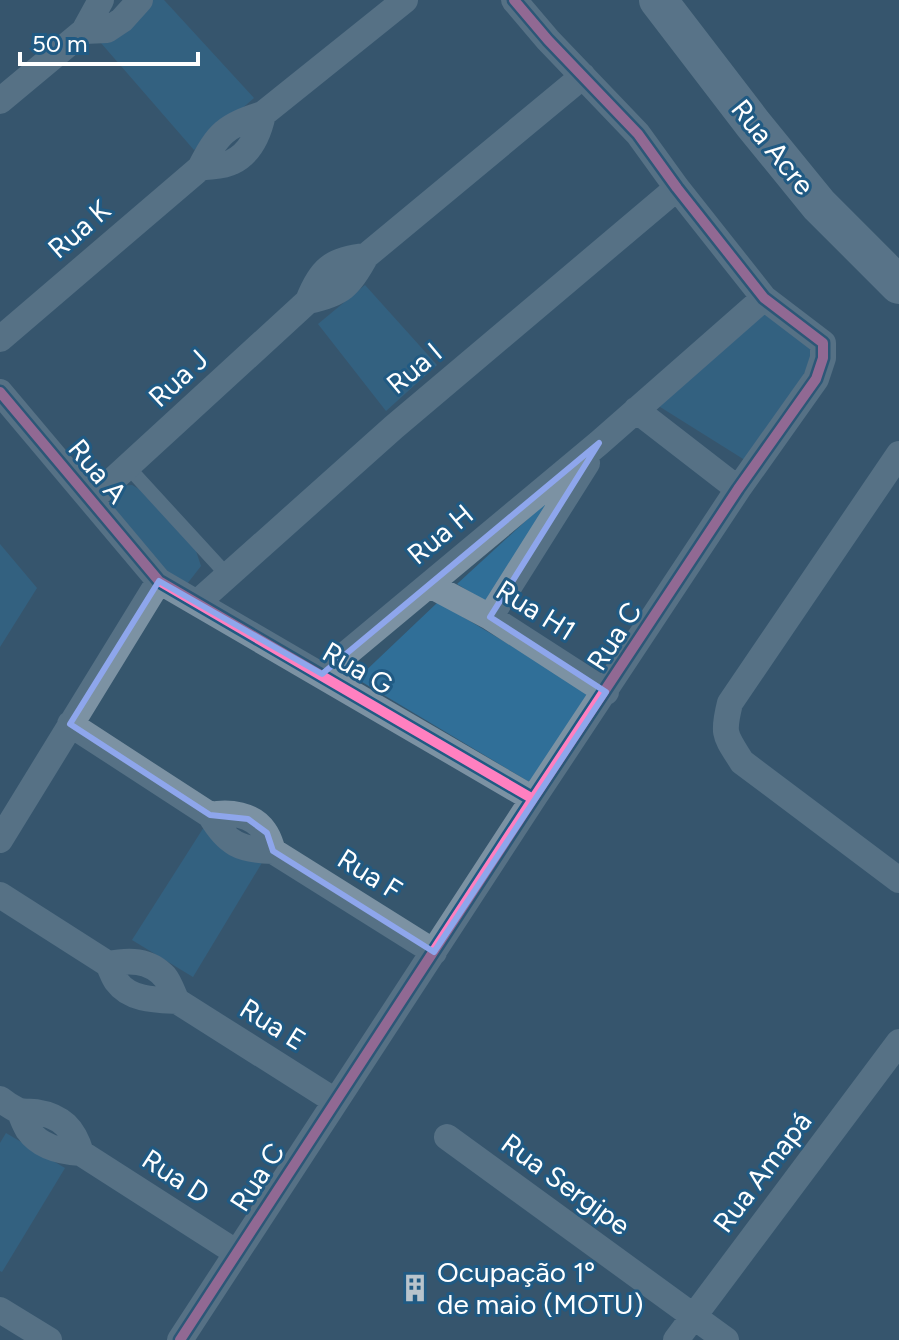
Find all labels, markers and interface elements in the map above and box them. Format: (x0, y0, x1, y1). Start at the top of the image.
scale bar (20, 16, 198, 66)
text: 50 m (32, 29, 88, 58)
street label: Rua Acre (724, 92, 822, 202)
street label: Rua K (41, 193, 117, 265)
street label: Rua I (379, 335, 449, 401)
street label: Rua J (141, 342, 215, 414)
street label: Rua A (61, 432, 135, 510)
street label: Rua H (400, 497, 480, 571)
street label: Rua H1 (490, 573, 582, 647)
street label: Rua C (579, 595, 649, 677)
street label: Rua G (317, 634, 399, 702)
street label: Rua F (331, 841, 409, 907)
street label: Rua E (234, 991, 312, 1057)
street label: Rua Amapá (706, 1105, 818, 1239)
street label: Rua Sergipe (495, 1126, 637, 1242)
street label: Rua C (222, 1136, 292, 1218)
street label: Rua D (136, 1142, 216, 1210)
place label: Ocupação 1º de maio (MOTU) (437, 1255, 644, 1321)
building icon: Ocupação 1º de maio (MOTU) (400, 1273, 430, 1303)

